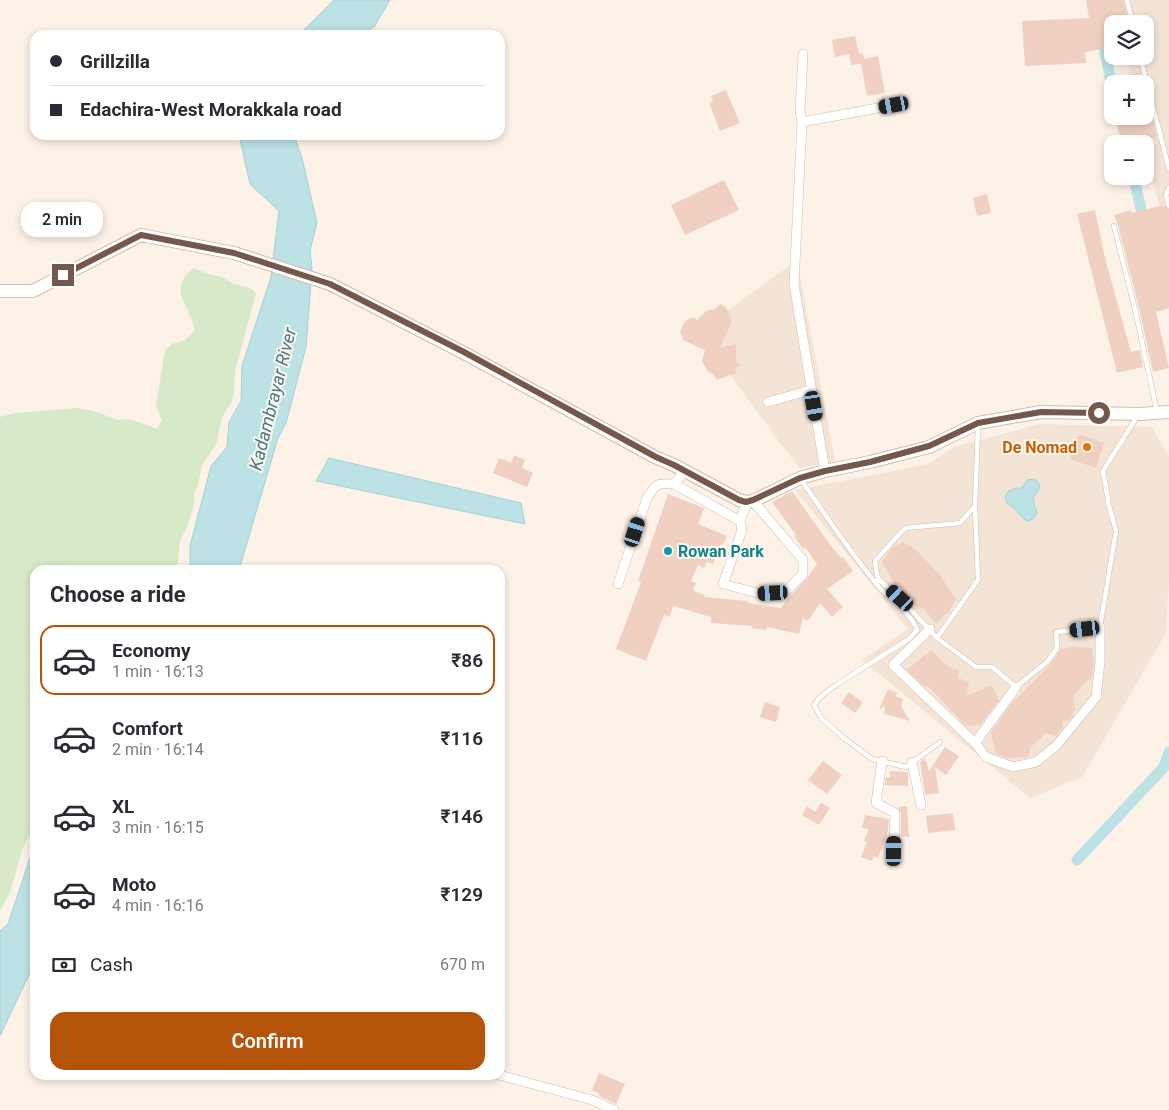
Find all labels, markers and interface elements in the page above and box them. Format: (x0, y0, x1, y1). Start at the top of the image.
map controls (1104, 15, 1154, 185)
button: layers (1104, 15, 1154, 65)
text: Grillzilla (80, 50, 150, 73)
button: + (1104, 75, 1154, 125)
car (877, 95, 910, 115)
text: Edachira-West Morakkala road (80, 98, 342, 121)
button: − (1104, 135, 1154, 185)
callout: 2 min (22, 202, 104, 238)
text: 2 min (42, 210, 82, 229)
route end (52, 264, 74, 286)
water label: Kadambrayar River (245, 324, 301, 472)
car (804, 390, 823, 422)
route start (1088, 402, 1110, 424)
place label: De Nomad (1002, 438, 1077, 457)
marker: De Nomad (1081, 441, 1093, 453)
car (623, 515, 646, 549)
place label: Rowan Park (678, 542, 764, 561)
marker: Rowan Park (662, 545, 674, 557)
text: Choose a ride (50, 582, 186, 607)
car (883, 582, 916, 614)
car (757, 585, 788, 601)
car (1069, 620, 1100, 638)
icon: car (52, 638, 97, 683)
text: Economy (112, 639, 191, 662)
text: ₹86 (451, 649, 483, 672)
text: 1 min · 16:13 (112, 662, 204, 681)
icon: car (52, 716, 97, 761)
text: Comfort (112, 717, 183, 740)
text: ₹116 (440, 727, 483, 750)
text: 2 min · 16:14 (112, 740, 204, 759)
icon: car (52, 794, 97, 839)
text: XL (112, 795, 134, 818)
text: ₹146 (440, 805, 483, 828)
text: 3 min · 16:15 (112, 818, 204, 837)
car (886, 836, 901, 866)
icon: car (52, 872, 97, 917)
text: Moto (112, 873, 156, 896)
text: ₹129 (440, 883, 483, 906)
text: 4 min · 16:16 (112, 896, 204, 915)
icon: cash (50, 951, 78, 979)
text: Cash (90, 953, 133, 976)
text: 670 m (440, 955, 485, 974)
button: Confirm (50, 1012, 485, 1070)

